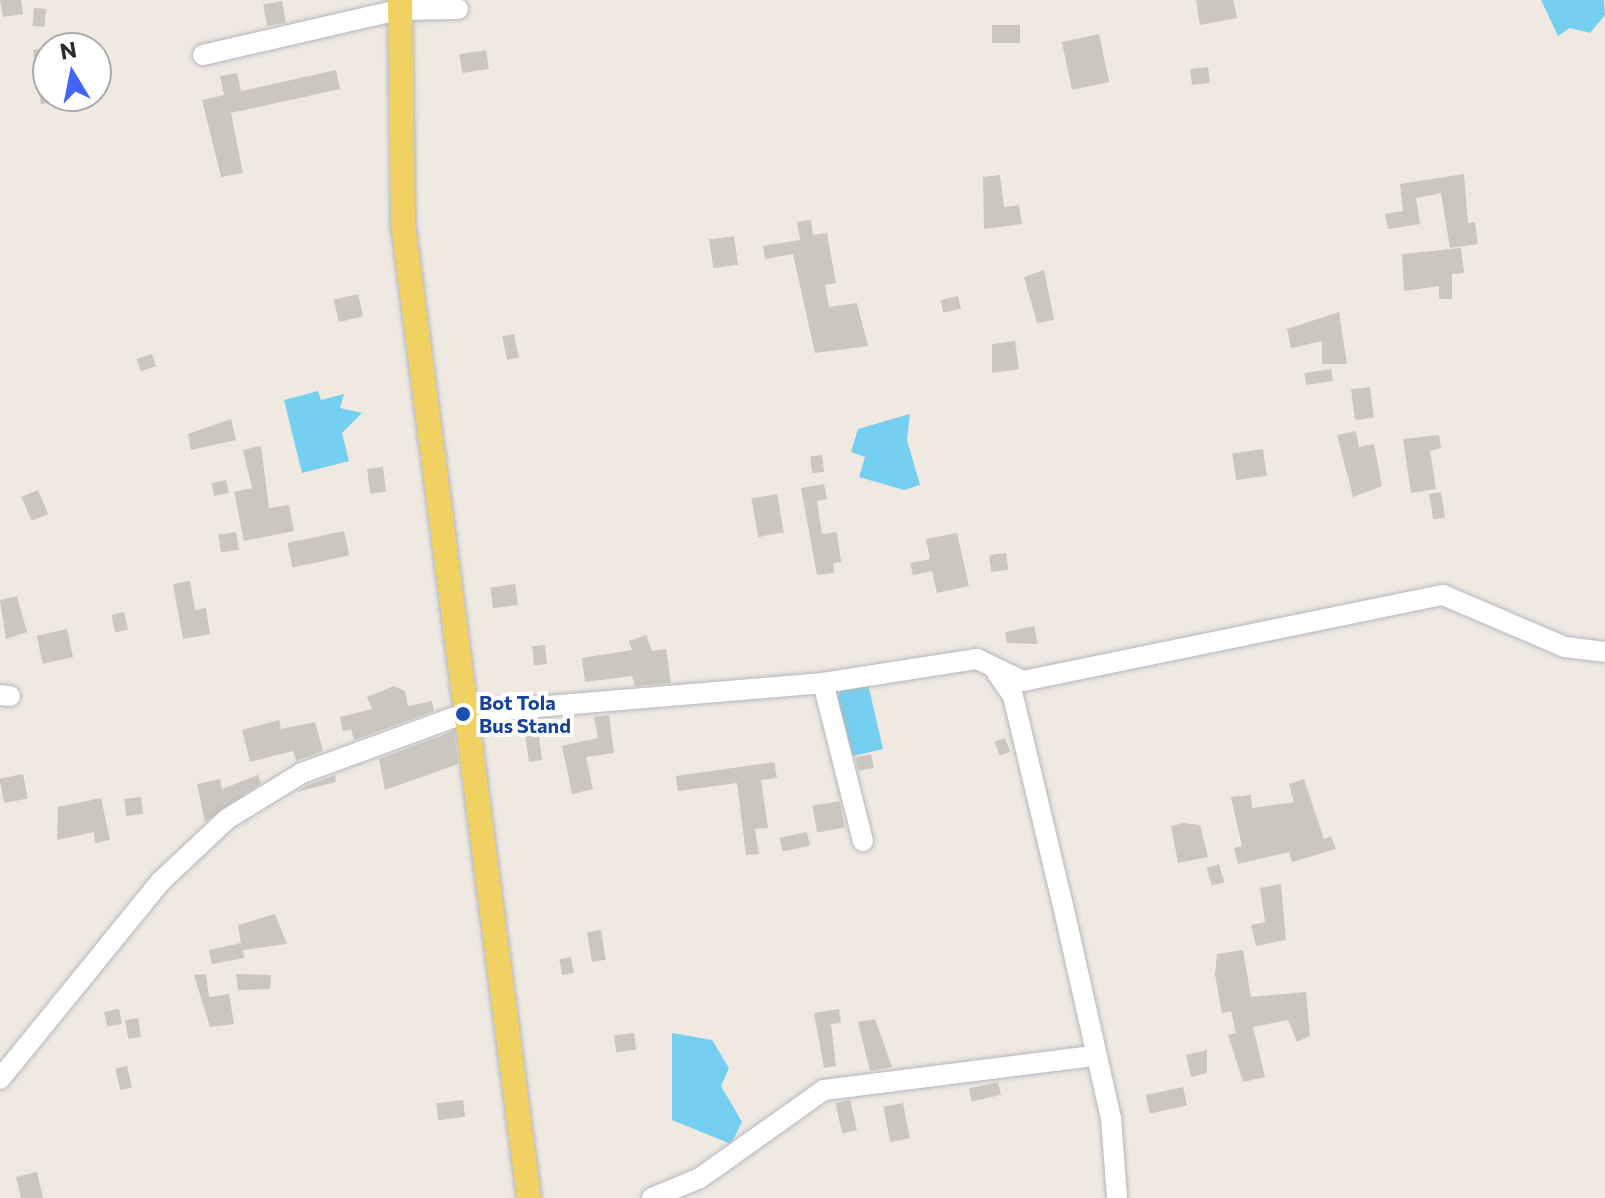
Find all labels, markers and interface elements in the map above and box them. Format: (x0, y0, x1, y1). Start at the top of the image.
north arrow (32, 32, 112, 112)
text: N (58, 35, 79, 65)
place label: Bot Tola Bus Stand (479, 690, 571, 737)
marker: Bot Tola Bus Stand (454, 705, 472, 723)

